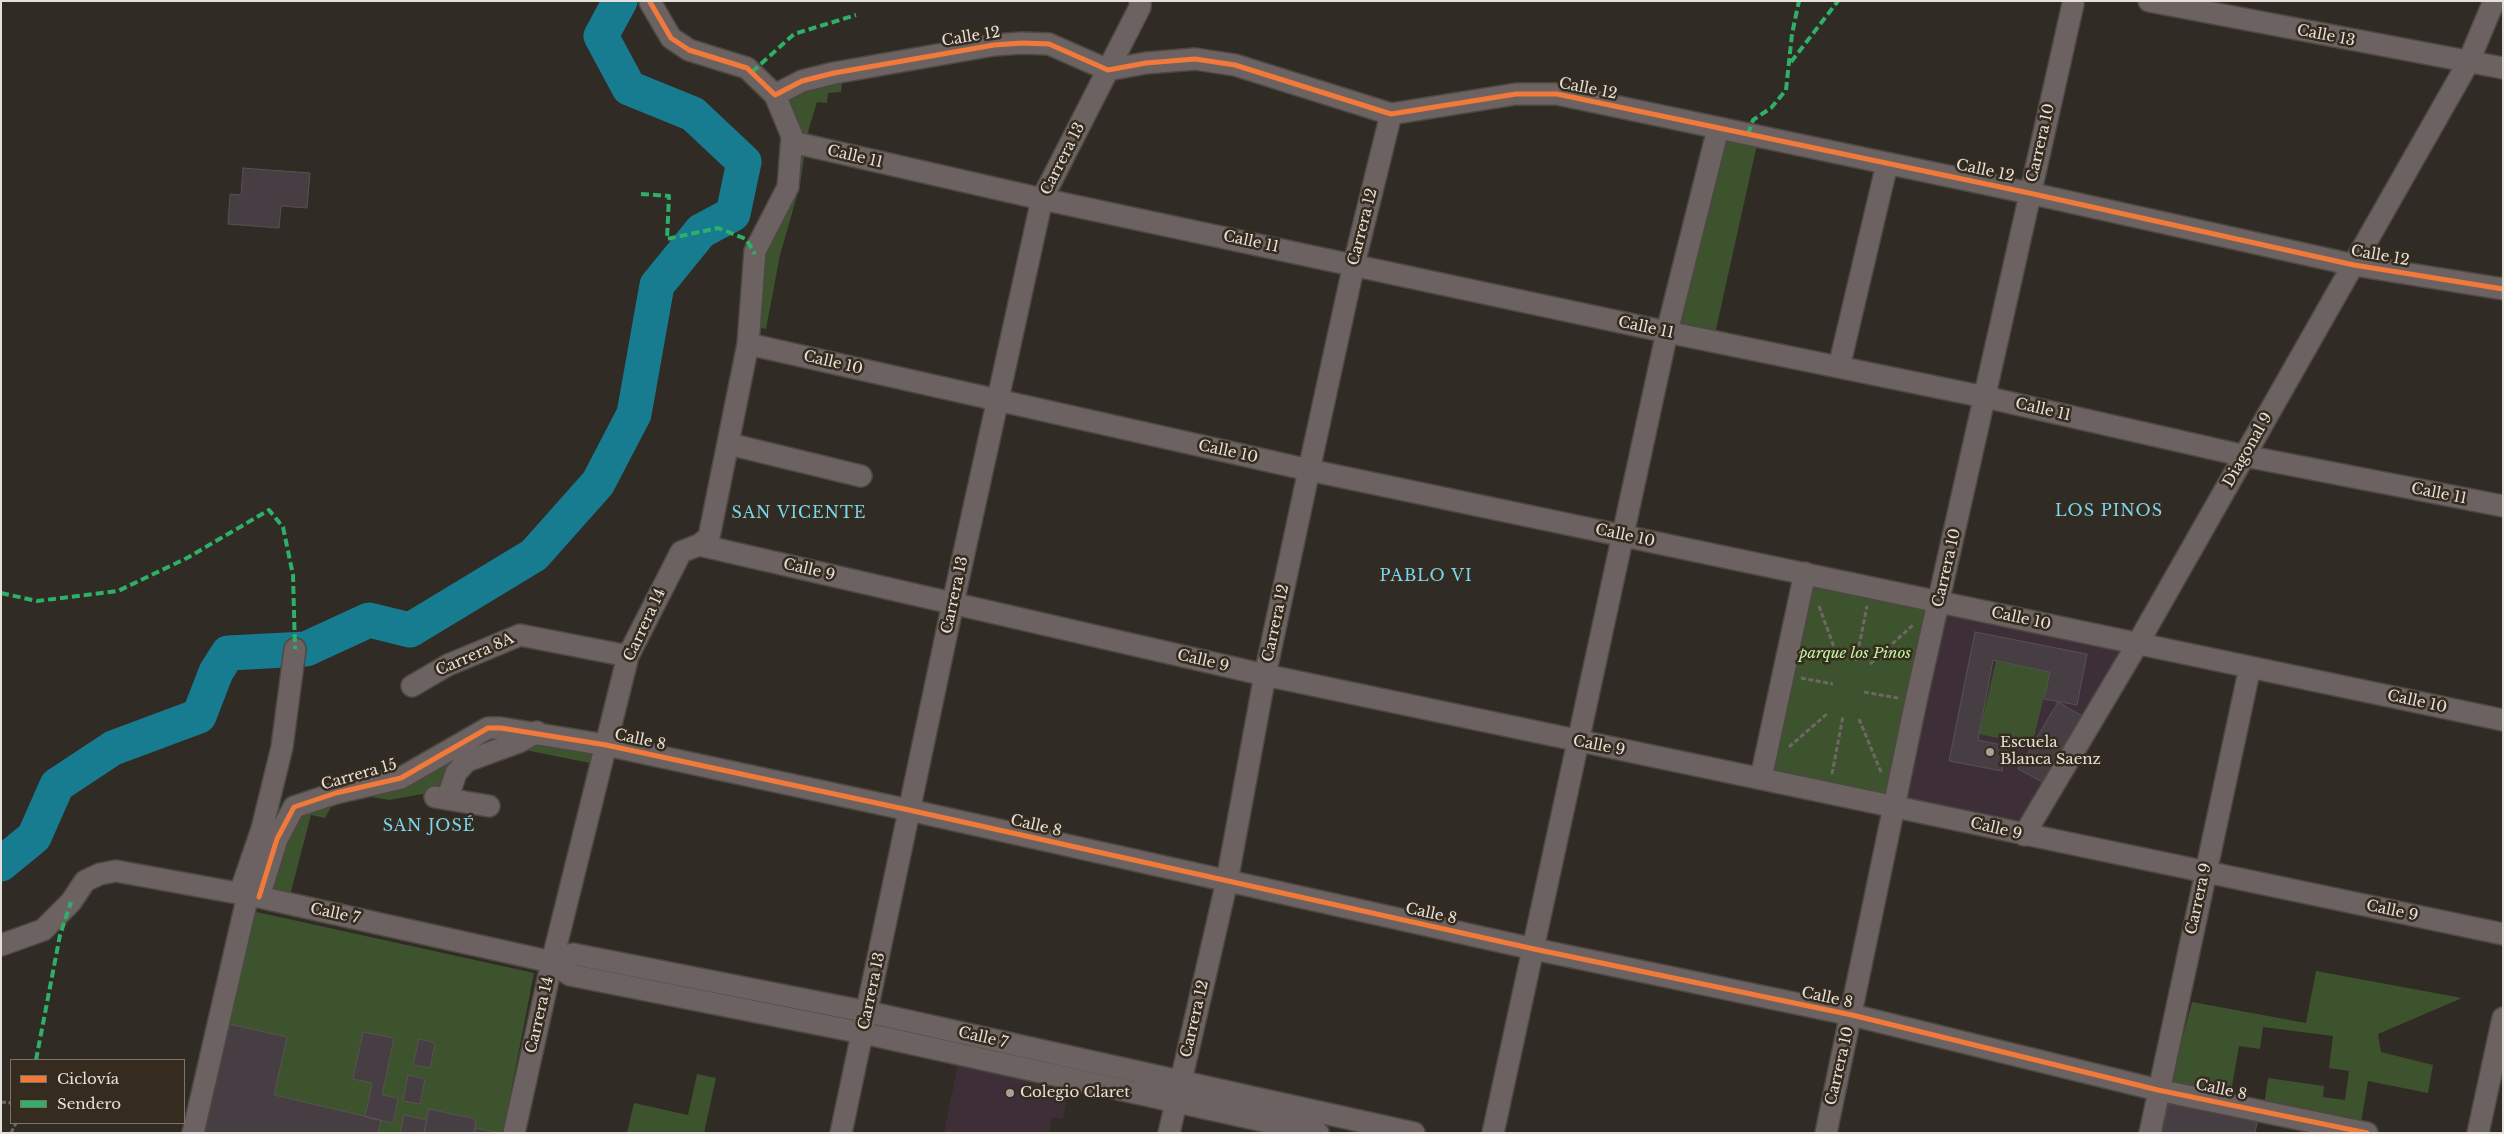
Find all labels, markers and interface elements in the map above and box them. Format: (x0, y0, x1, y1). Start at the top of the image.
street label: Calle 13 (2295, 22, 2357, 50)
street label: Calle 12 (940, 24, 1002, 50)
street label: Calle 12 (1557, 75, 1619, 103)
street label: Carrera 10 (2023, 102, 2059, 184)
street label: Carrera 13 (1037, 120, 1089, 198)
street label: Calle 11 (826, 142, 884, 172)
street label: Calle 12 (1954, 156, 2016, 186)
street label: Carrera 12 (1345, 187, 1381, 267)
street label: Calle 11 (1222, 227, 1280, 257)
street label: Calle 12 (2349, 242, 2411, 270)
street label: Calle 11 (1617, 313, 1675, 343)
street label: Calle 10 (802, 347, 864, 379)
street label: Calle 11 (2014, 395, 2072, 425)
street label: Diagonal 9 (2219, 410, 2277, 490)
street label: Calle 10 (1197, 437, 1259, 467)
street label: Calle 11 (2410, 480, 2468, 508)
district label: LOS PINOS (2054, 501, 2164, 521)
district label: SAN VICENTE (730, 503, 868, 523)
street label: Calle 10 (1594, 521, 1656, 551)
street label: Carrera 10 (1929, 527, 1965, 609)
street label: Calle 9 (781, 555, 837, 585)
street label: Carrera 13 (938, 555, 972, 635)
district label: PABLO VI (1378, 566, 1474, 586)
street label: Carrera 12 (1259, 583, 1293, 663)
street label: Carrera 14 (620, 586, 670, 664)
street label: Calle 10 (1990, 604, 2052, 634)
street label: Carrera 8A (433, 630, 517, 680)
park label: parque los Pinos (1799, 645, 1911, 663)
street label: Calle 9 (1175, 646, 1231, 676)
street label: Calle 10 (2386, 687, 2448, 717)
street label: Calle 8 (613, 726, 667, 754)
street label: Calle 9 (1571, 732, 1627, 760)
place label: Escuela Blanca Saenz (2000, 734, 2101, 769)
marker: Escuela Blanca Saenz (1984, 746, 1996, 758)
street label: Carrera 15 (319, 756, 399, 794)
street label: Calle 8 (1009, 811, 1063, 841)
street label: Calle 9 (1968, 814, 2024, 844)
district label: SAN JOSÉ (382, 816, 476, 836)
street label: Carrera 9 (2183, 862, 2215, 936)
street label: Calle 9 (2364, 897, 2420, 925)
street label: Calle 7 (308, 900, 362, 928)
street label: Calle 8 (1404, 900, 1458, 928)
street label: Carrera 13 (855, 951, 889, 1031)
street label: Carrera 14 (522, 975, 558, 1055)
street label: Carrera 12 (1177, 979, 1213, 1059)
street label: Calle 8 (1800, 984, 1854, 1012)
street label: Calle 7 (956, 1024, 1010, 1052)
street label: Carrera 10 (1822, 1025, 1858, 1107)
legend (10, 1059, 185, 1124)
text: Ciclovía (57, 1069, 119, 1088)
street label: Calle 8 (2194, 1076, 2248, 1104)
place label: Colegio Claret (1020, 1084, 1130, 1102)
marker: Colegio Claret (1004, 1087, 1016, 1099)
text: Sendero (57, 1094, 121, 1113)

